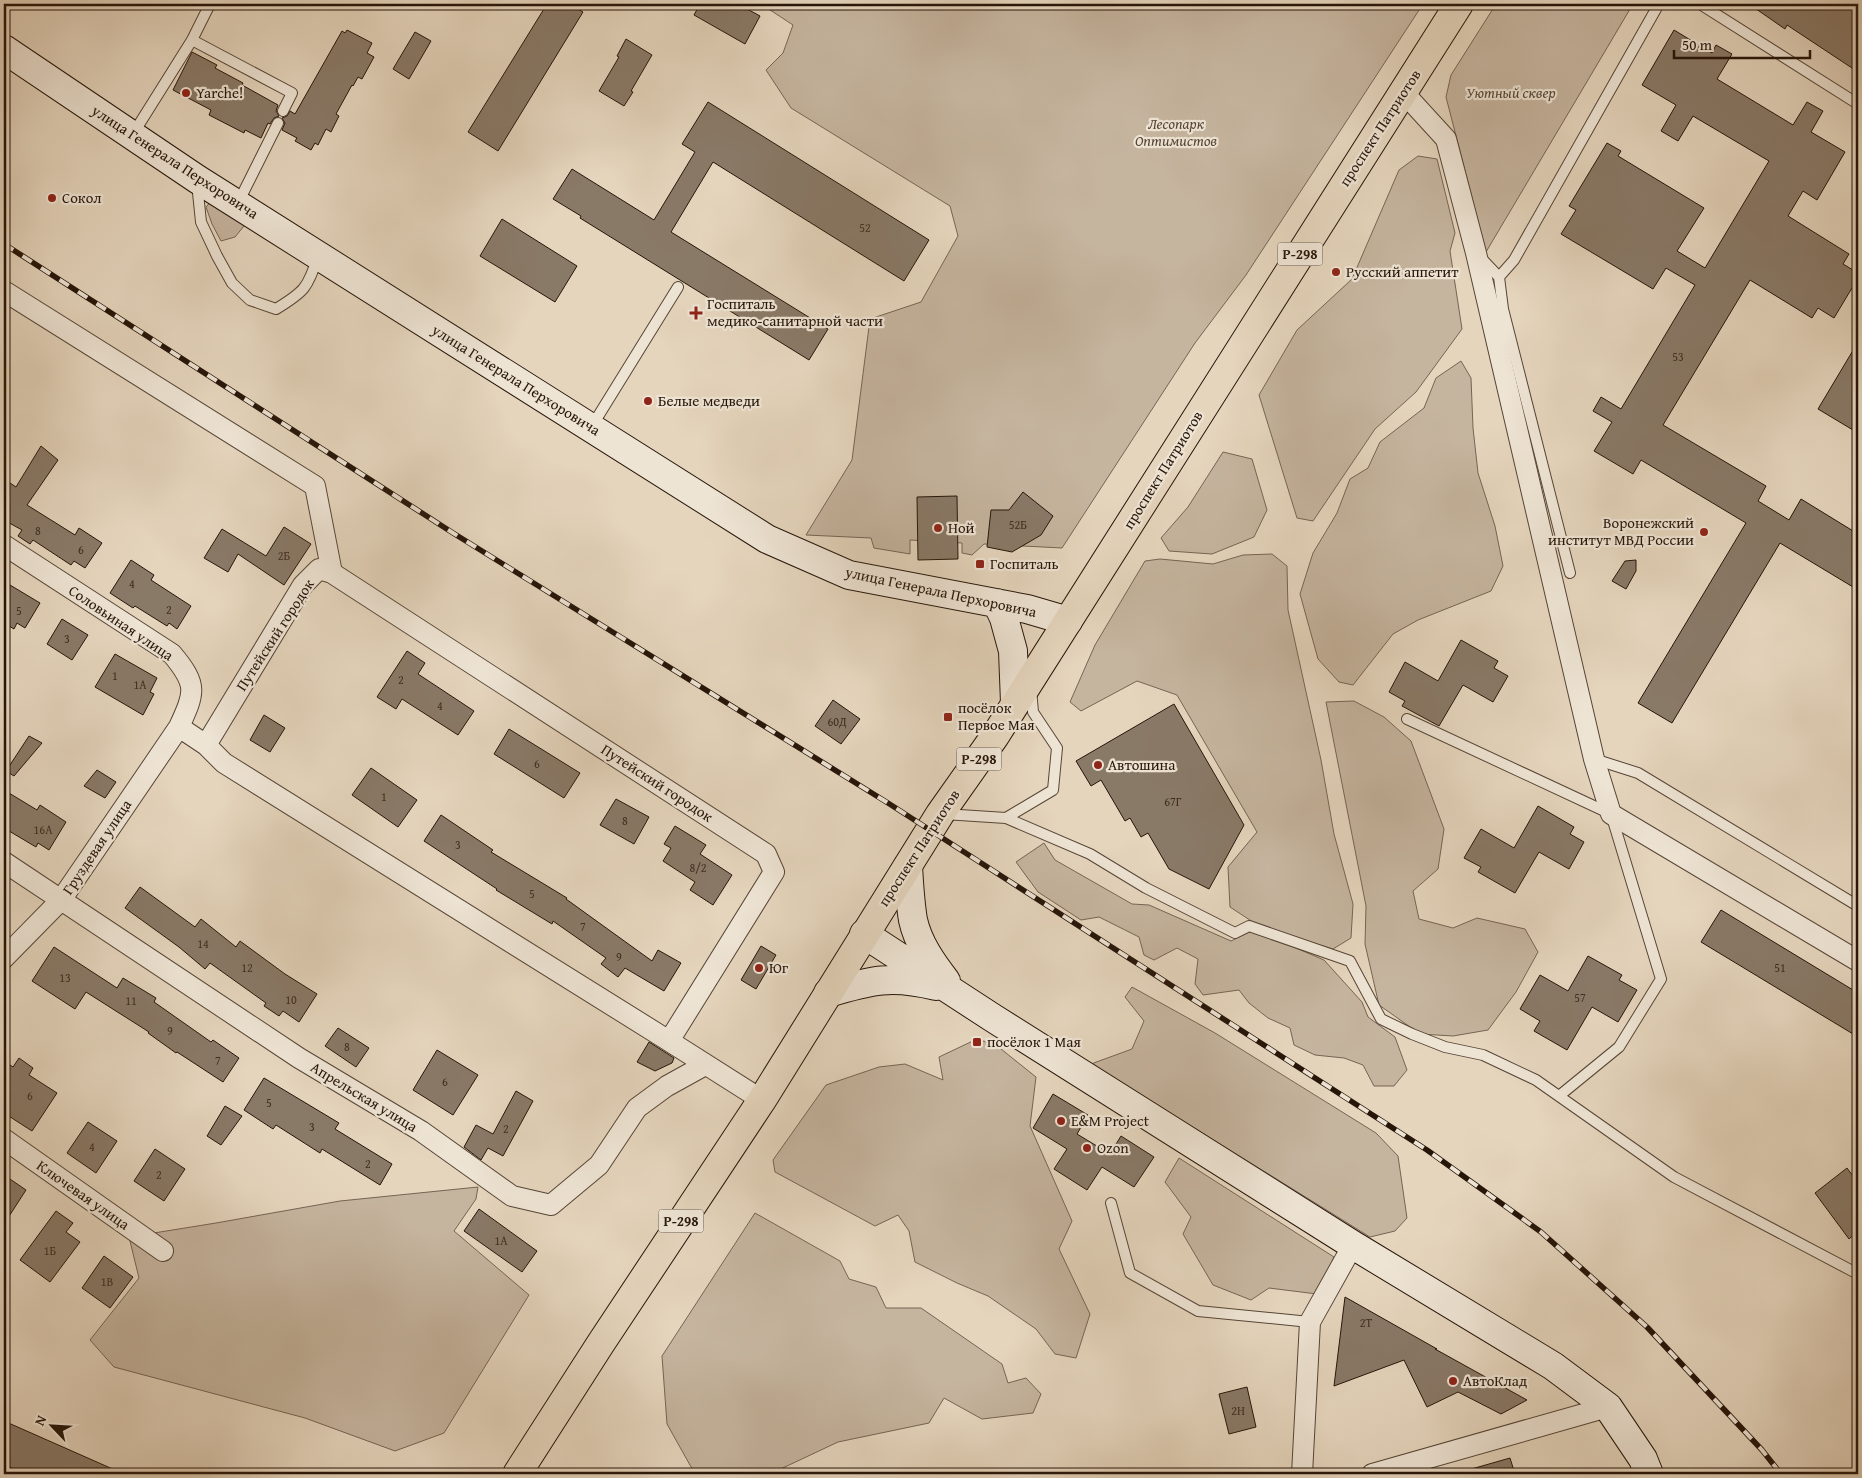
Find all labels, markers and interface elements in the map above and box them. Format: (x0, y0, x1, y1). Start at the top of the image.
scale bar (1674, 28, 1811, 60)
text: 50 m (1682, 34, 1713, 55)
street label: проспект Патриотов (1334, 65, 1425, 190)
place label: Yarche! (196, 82, 243, 103)
park label: Уютный сквер (1466, 82, 1556, 103)
marker: Yarche! (180, 87, 192, 99)
street label: улица Генерала Перхоровича (87, 99, 263, 224)
park label: Лесопарк Оптимистов (1135, 113, 1217, 151)
place label: Сокол (62, 187, 102, 208)
marker: Сокол (46, 192, 58, 204)
house number: 52 (859, 219, 871, 236)
road number: Р-298 (1278, 242, 1322, 266)
place label: Русский аппетит (1346, 261, 1459, 282)
marker: Русский аппетит (1330, 266, 1342, 278)
place label: Госпиталь медико-санитарной части (707, 293, 883, 331)
marker: Госпиталь медико-санитарной части (689, 306, 703, 320)
street label: улица Генерала Перхоровича (427, 318, 605, 441)
house number: 53 (1672, 348, 1684, 365)
place label: Белые медведи (658, 390, 760, 411)
marker: Белые медведи (642, 395, 654, 407)
street label: проспект Патриотов (1118, 407, 1207, 533)
place label: Воронежский институт МВД России (1548, 512, 1694, 550)
house number: 52Б (1009, 516, 1027, 533)
place label: Ной (948, 517, 975, 538)
house number: 8 (35, 522, 41, 539)
marker: Ной (932, 522, 944, 534)
marker: Воронежский институт МВД России (1698, 526, 1710, 538)
house number: 6 (78, 541, 84, 558)
house number: 2Б (278, 547, 290, 564)
place label: Госпиталь (990, 553, 1059, 574)
marker: Госпиталь (974, 558, 986, 570)
street label: улица Генерала Перхоровича (843, 561, 1040, 622)
house number: 4 (129, 575, 135, 592)
street label: Путейский городок (230, 575, 319, 695)
street label: Соловьиная улица (65, 580, 179, 666)
house number: 2 (166, 601, 172, 618)
house number: 5 (16, 602, 22, 619)
house number: 3 (64, 630, 70, 647)
house number: 1 (112, 667, 118, 684)
house number: 2 (398, 671, 404, 688)
house number: 1А (133, 676, 147, 693)
house number: 4 (437, 697, 443, 714)
place label: посёлок Первое Мая (958, 697, 1035, 735)
marker: посёлок Первое Мая (942, 711, 954, 723)
house number: 60Д (827, 713, 847, 730)
street label: Путейский городок (597, 738, 717, 827)
road number: Р-298 (956, 748, 1002, 771)
place label: Автошина (1108, 754, 1176, 775)
house number: 6 (534, 755, 540, 772)
marker: Автошина (1092, 759, 1104, 771)
street label: проспект Патриотов (873, 785, 964, 910)
house number: 1 (381, 788, 387, 805)
house number: 67Г (1164, 793, 1182, 810)
street label: Груздевая улица (57, 794, 137, 898)
house number: 8 (622, 812, 628, 829)
house number: 16А (34, 821, 53, 838)
house number: 3 (455, 836, 461, 853)
house number: 8/2 (689, 859, 707, 876)
house number: 5 (529, 885, 535, 902)
house number: 7 (580, 918, 586, 935)
house number: 14 (197, 935, 209, 952)
house number: 9 (616, 948, 622, 965)
place label: Юг (769, 957, 789, 978)
house number: 12 (241, 959, 253, 976)
house number: 51 (1774, 959, 1786, 976)
marker: Юг (753, 962, 765, 974)
house number: 13 (59, 969, 71, 986)
house number: 57 (1574, 989, 1586, 1006)
house number: 10 (285, 991, 297, 1008)
house number: 11 (125, 992, 137, 1009)
house number: 9 (167, 1022, 173, 1039)
place label: посёлок 1 Мая (987, 1031, 1081, 1052)
marker: посёлок 1 Мая (971, 1036, 983, 1048)
house number: 8 (344, 1038, 350, 1055)
house number: 7 (215, 1052, 221, 1069)
street label: Апрельская улица (307, 1056, 422, 1137)
house number: 6 (442, 1073, 448, 1090)
house number: 6 (27, 1087, 33, 1104)
house number: 5 (266, 1094, 272, 1111)
place label: E&M Project (1071, 1110, 1150, 1131)
marker: E&M Project (1055, 1115, 1067, 1127)
house number: 3 (309, 1118, 315, 1135)
house number: 2 (503, 1120, 509, 1137)
place label: Ozon (1097, 1137, 1129, 1158)
house number: 4 (89, 1138, 95, 1155)
marker: Ozon (1081, 1142, 1093, 1154)
street label: Ключевая улица (33, 1155, 135, 1235)
house number: 2 (365, 1155, 371, 1172)
house number: 2 (156, 1166, 162, 1183)
road number: Р-298 (658, 1210, 704, 1232)
house number: 1А (494, 1232, 508, 1249)
house number: 1Б (44, 1242, 56, 1259)
house number: 1В (101, 1273, 113, 1290)
house number: 2Т (1360, 1314, 1373, 1331)
place label: АвтоКлад (1463, 1370, 1527, 1391)
marker: АвтоКлад (1447, 1375, 1459, 1387)
north arrow (28, 1400, 78, 1450)
house number: 2Н (1231, 1402, 1245, 1419)
text: N (29, 1411, 52, 1429)

